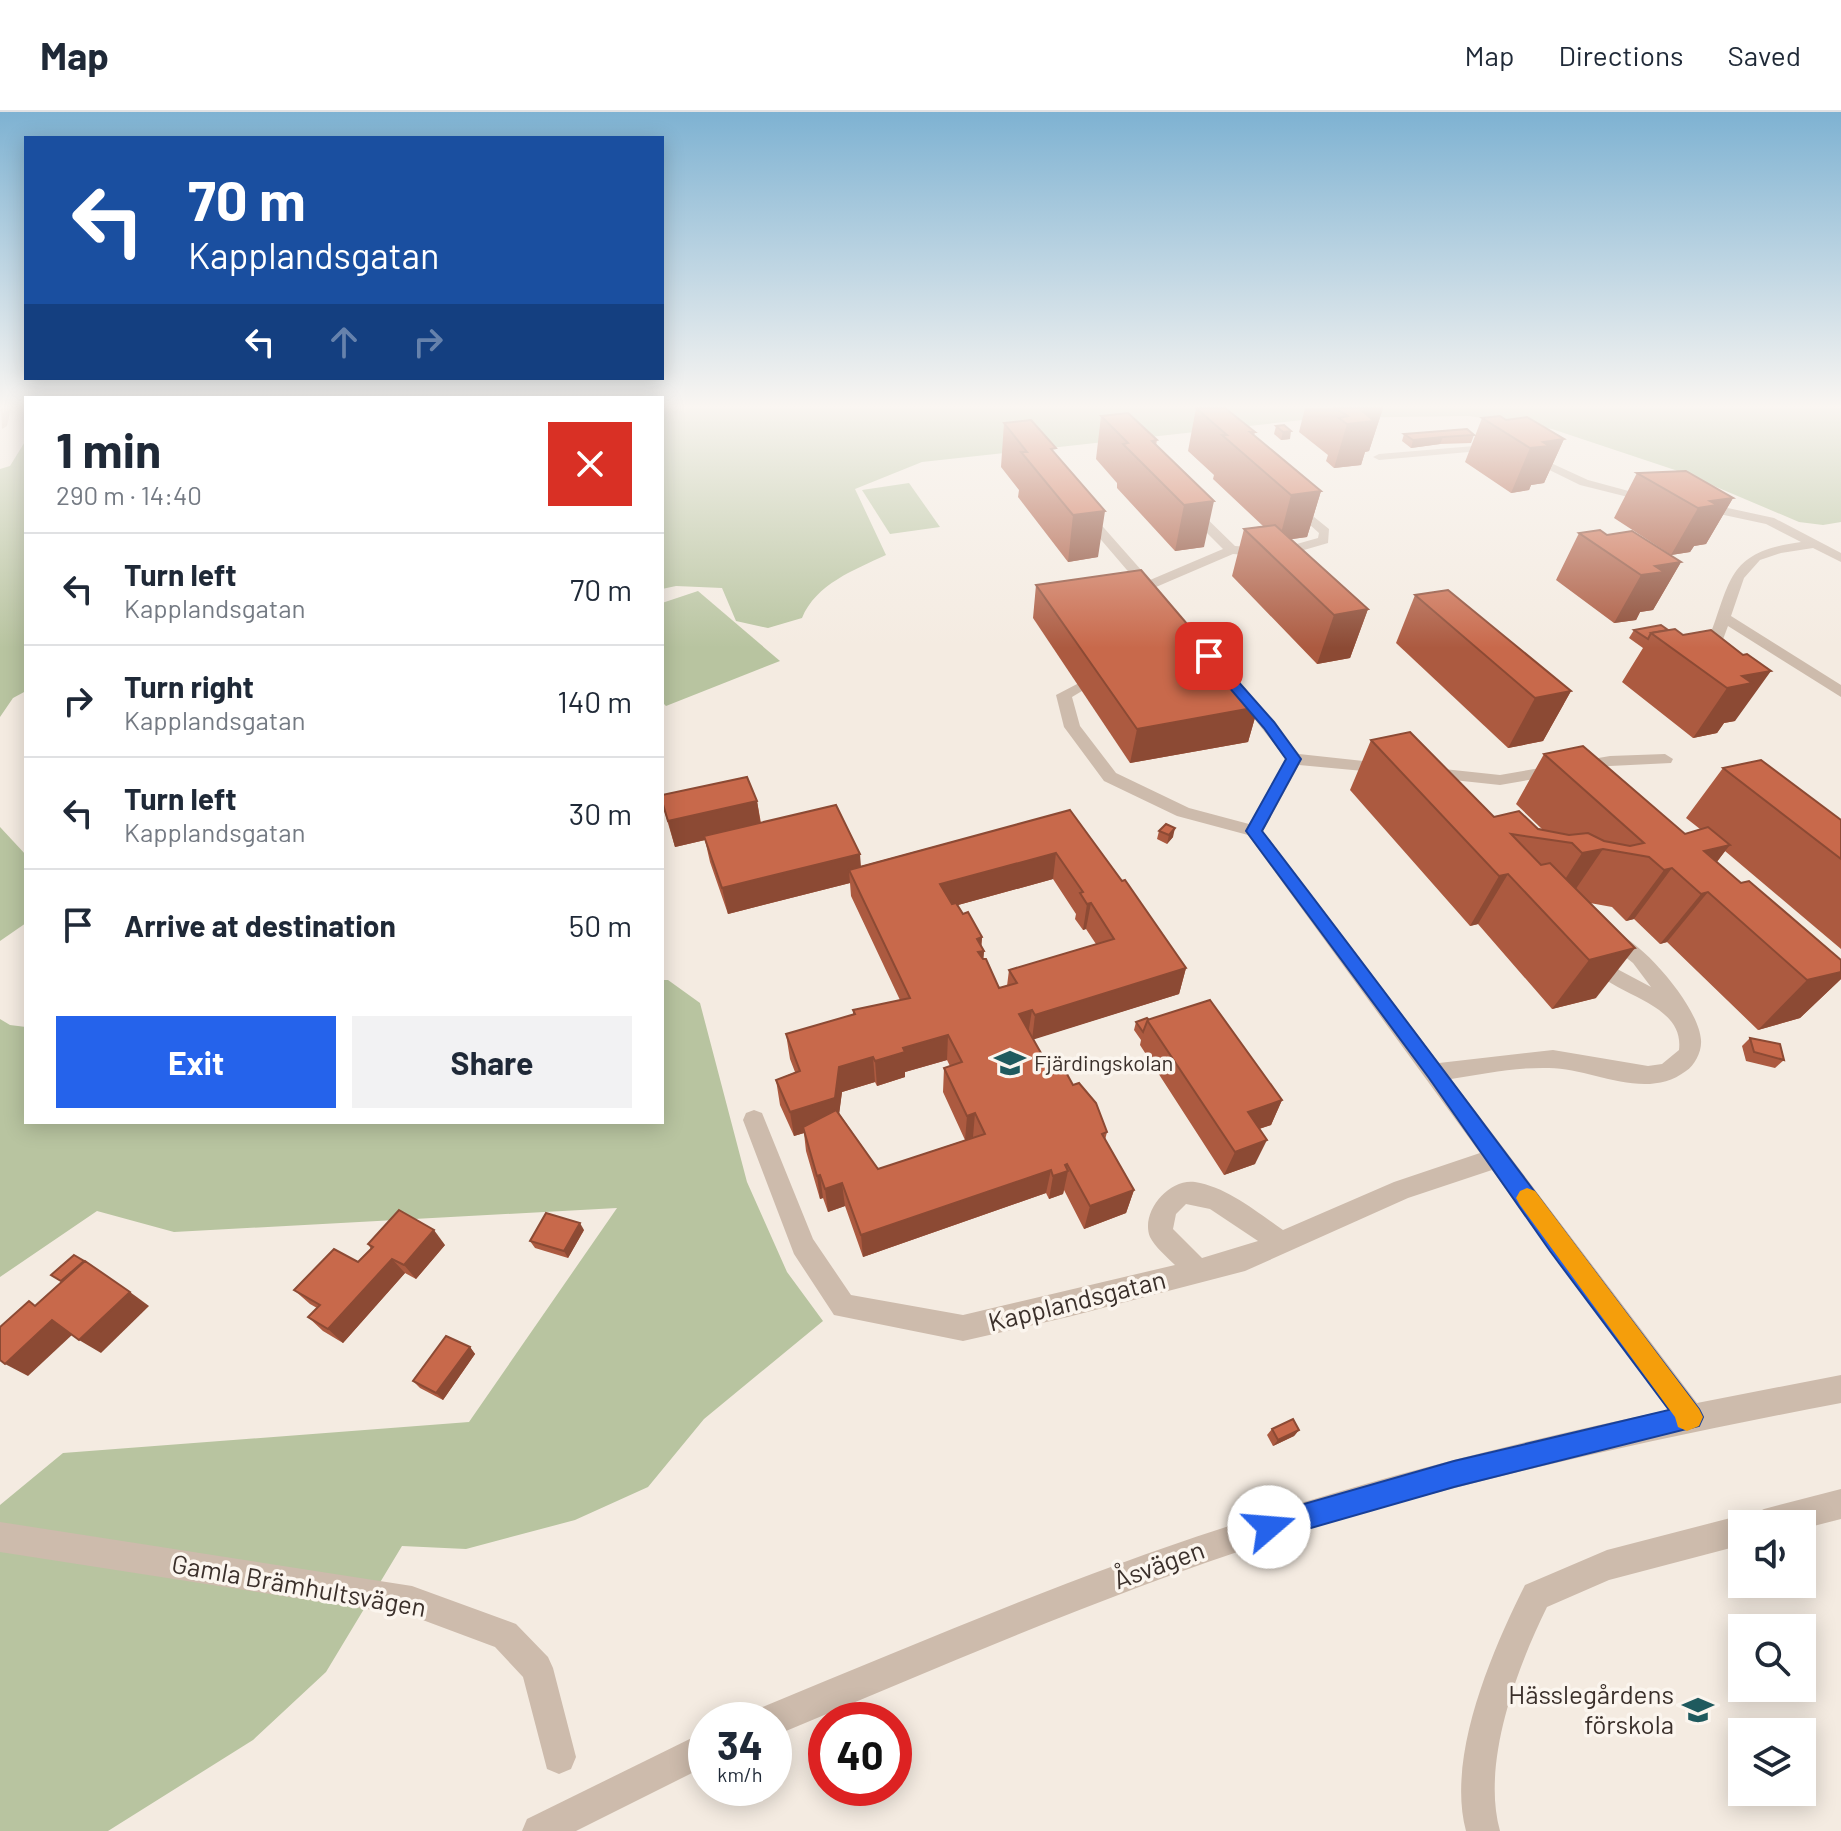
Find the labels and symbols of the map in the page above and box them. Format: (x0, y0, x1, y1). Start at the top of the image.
pin (1175, 622, 1243, 690)
school or university icon: Fjärdingskolan (993, 1046, 1027, 1080)
place label: Fjärdingskolan (1034, 1049, 1173, 1075)
street label: Kapplandsgatan (985, 1263, 1168, 1337)
position arrow (1227, 1485, 1311, 1569)
street label: Åsvägen (1109, 1533, 1208, 1594)
street label: Gamla Brämhultsvägen (170, 1547, 429, 1622)
place label: Hässlegårdens förskola (1508, 1678, 1674, 1739)
school or university icon: Hässlegårdens förskola (1681, 1693, 1715, 1727)
speed limit sign: 40 (808, 1702, 912, 1806)

